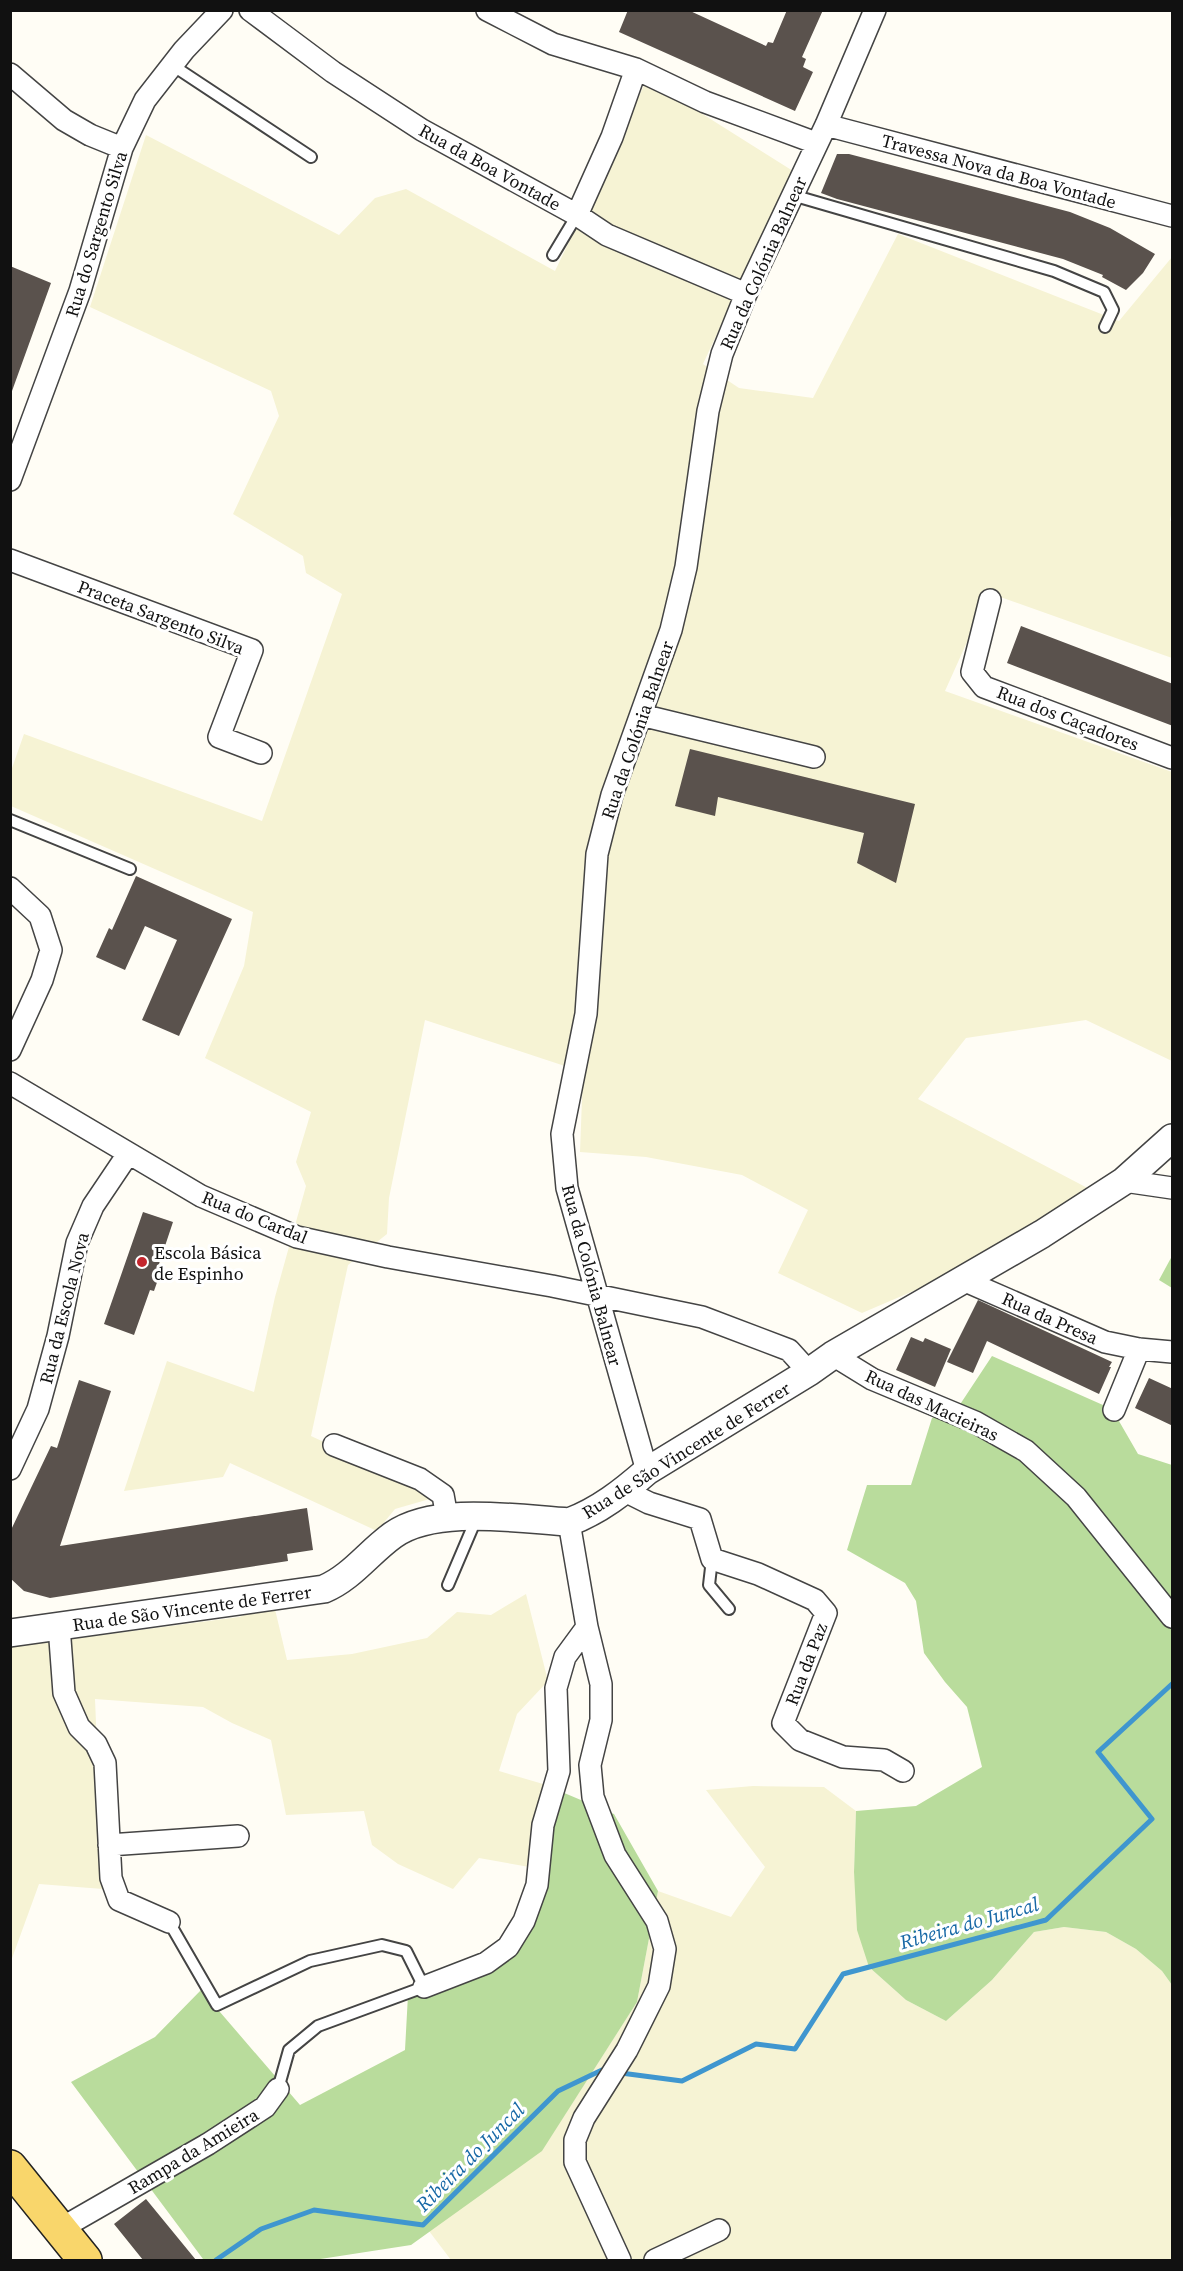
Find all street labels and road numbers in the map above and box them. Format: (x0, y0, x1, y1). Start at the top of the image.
street label: Rua da Boa Vontade (415, 118, 565, 216)
street label: Travessa Nova da Boa Vontade (879, 128, 1119, 214)
street label: Rua do Sargento Silva (59, 147, 133, 320)
street label: Rua da Colónia Balnear (714, 172, 813, 354)
street label: Praceta Sargento Silva (74, 574, 249, 661)
street label: Rua da Colónia Balnear (595, 637, 679, 823)
street label: Rua dos Caçadores (993, 679, 1143, 757)
street label: Rua da Colónia Balnear (556, 1181, 628, 1369)
street label: Rua do Cardal (198, 1184, 312, 1250)
street label: Rua da Escola Nova (33, 1229, 95, 1386)
street label: Rua da Presa (998, 1286, 1103, 1351)
street label: Rua das Macieiras (861, 1363, 1003, 1447)
street label: Rua de São Vincente de Ferrer (577, 1375, 795, 1524)
street label: Rua de São Vincente de Ferrer (71, 1579, 313, 1637)
street label: Rua da Paz (779, 1619, 833, 1709)
street label: Rampa da Amieira (123, 2102, 264, 2200)

